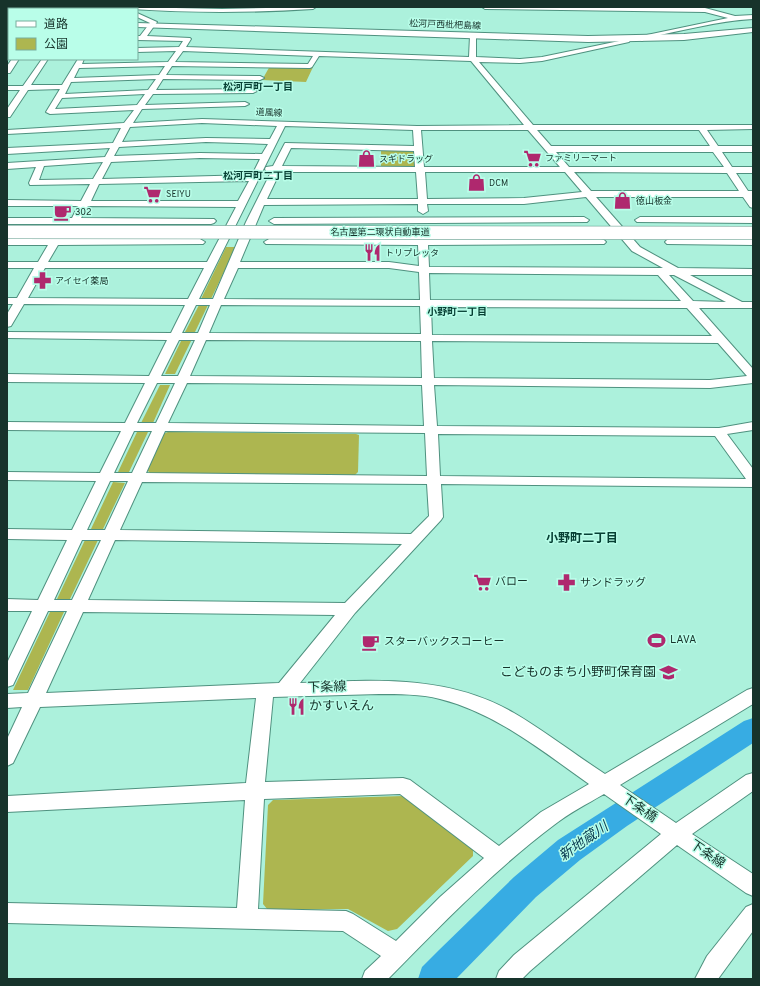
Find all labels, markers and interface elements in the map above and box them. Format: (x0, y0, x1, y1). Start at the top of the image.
legend (8, 8, 138, 60)
text: 道路 (44, 17, 68, 33)
street label: 松河戸西枇杷島線 (409, 17, 482, 32)
text: 公園 (44, 37, 68, 53)
district label: 松河戸町一丁目 (223, 81, 293, 94)
street label: 道風線 (255, 107, 284, 119)
supermarket icon: ファミリーマート (522, 148, 542, 168)
shop icon: スギドラッグ (356, 149, 376, 169)
place label: ファミリーマート (545, 153, 617, 164)
place label: スギドラッグ (379, 154, 433, 165)
district label: 松河戸町二丁目 (223, 170, 293, 183)
shop icon: DCM (466, 173, 486, 193)
place label: DCM (489, 178, 508, 189)
supermarket icon: SEIYU (143, 184, 163, 204)
place label: SEIYU (166, 189, 191, 200)
shop icon: 徳山板金 (613, 191, 633, 211)
place label: 徳山板金 (635, 196, 672, 207)
cafe icon: 302 (52, 202, 72, 222)
place label: 302 (75, 207, 92, 218)
street label: 名古屋第二環状自動車道 (330, 226, 430, 238)
restaurant icon: トリプレッタ (362, 243, 382, 263)
place label: トリプレッタ (385, 248, 439, 259)
pharmacy icon: アイセイ薬局 (32, 271, 52, 291)
place label: アイセイ薬局 (55, 276, 109, 287)
district label: 小野町一丁目 (427, 306, 487, 319)
district label: 小野町二丁目 (546, 531, 618, 547)
supermarket icon: バロー (472, 572, 492, 592)
pharmacy icon: サンドラッグ (557, 573, 577, 593)
place label: バロー (495, 575, 528, 589)
place label: サンドラッグ (580, 576, 646, 590)
sports icon: LAVA (647, 630, 667, 650)
cafe icon: スターバックスコーヒー (361, 632, 381, 652)
place label: LAVA (670, 633, 696, 647)
place label: スターバックスコーヒー (384, 635, 505, 649)
school or university icon: こどものまち小野町保育園 (659, 663, 679, 683)
place label: こどものまち小野町保育園 (500, 665, 656, 681)
street label: 下条線 (307, 678, 347, 697)
restaurant icon: かすいえん (286, 697, 306, 717)
place label: かすいえん (309, 699, 374, 715)
street label: 下条橋 (618, 791, 660, 827)
water label: 新地蔵川 (556, 818, 613, 865)
street label: 下条線 (686, 837, 728, 873)

